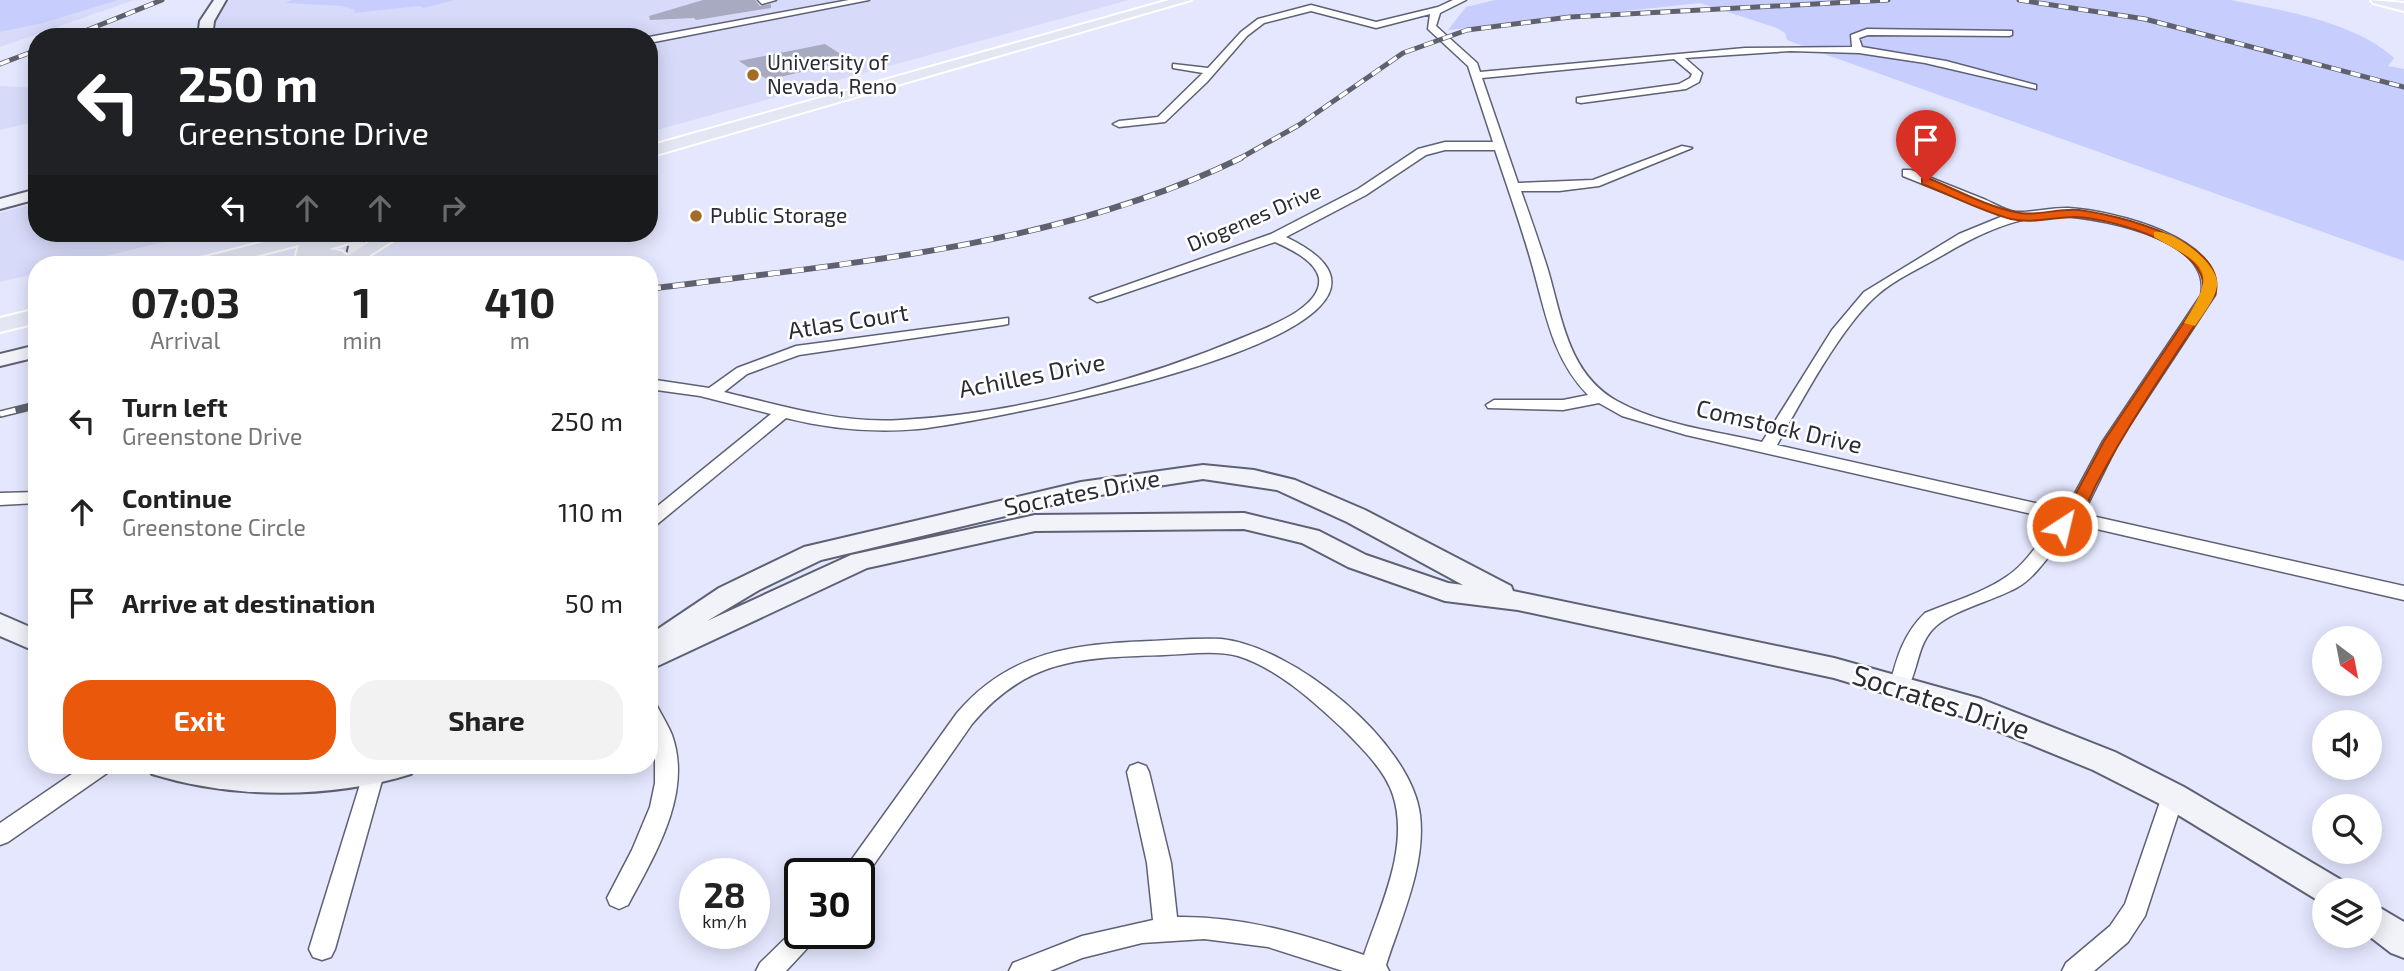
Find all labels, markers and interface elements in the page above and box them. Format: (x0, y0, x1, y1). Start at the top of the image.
place label: University of Nevada, Reno (767, 49, 897, 98)
text: 250 m (178, 53, 318, 112)
icon: left (63, 56, 154, 147)
marker: University of Nevada, Reno (745, 67, 761, 83)
pin (1896, 110, 1956, 182)
text: Greenstone Drive (178, 113, 429, 151)
icon: arrive (1907, 121, 1945, 159)
street label: Diogenes Drive (1183, 177, 1324, 256)
icon: left (215, 189, 253, 227)
icon: ahead (288, 189, 326, 227)
icon: ahead (361, 189, 399, 227)
icon: right (434, 189, 472, 227)
place label: Public Storage (710, 202, 847, 227)
marker: Public Storage (688, 208, 704, 224)
text: 07:03 (130, 276, 240, 326)
text: 1 (353, 276, 371, 326)
text: 410 (484, 276, 556, 326)
street label: Atlas Court (786, 297, 910, 344)
text: Arrival (150, 326, 220, 354)
text: min (343, 326, 382, 354)
text: m (510, 326, 530, 354)
street label: Achilles Drive (956, 346, 1107, 403)
text: Turn left (122, 391, 228, 422)
street label: Comstock Drive (1694, 392, 1865, 459)
icon: left (63, 402, 101, 440)
text: 250 m (550, 405, 623, 436)
text: Greenstone Drive (122, 422, 302, 450)
street label: Socrates Drive (1001, 462, 1162, 521)
text: Continue (122, 482, 232, 513)
position arrow (2025, 489, 2099, 563)
icon: ahead (63, 493, 101, 531)
text: 110 m (558, 496, 623, 527)
text: Greenstone Circle (122, 513, 306, 541)
icon: arrive (63, 584, 101, 622)
text: Arrive at destination (122, 587, 375, 618)
text: 50 m (565, 587, 623, 618)
north arrow (2312, 626, 2382, 696)
map controls (2312, 626, 2382, 948)
street label: Socrates Drive (1848, 656, 2034, 746)
button: Exit (63, 680, 336, 760)
button: Share (350, 680, 623, 760)
button: sound (2312, 710, 2382, 780)
button: search (2312, 794, 2382, 864)
speed limit sign: 30 (784, 858, 875, 949)
text: 28 (703, 873, 746, 915)
button: layers (2312, 878, 2382, 948)
text: km/h (702, 910, 747, 932)

